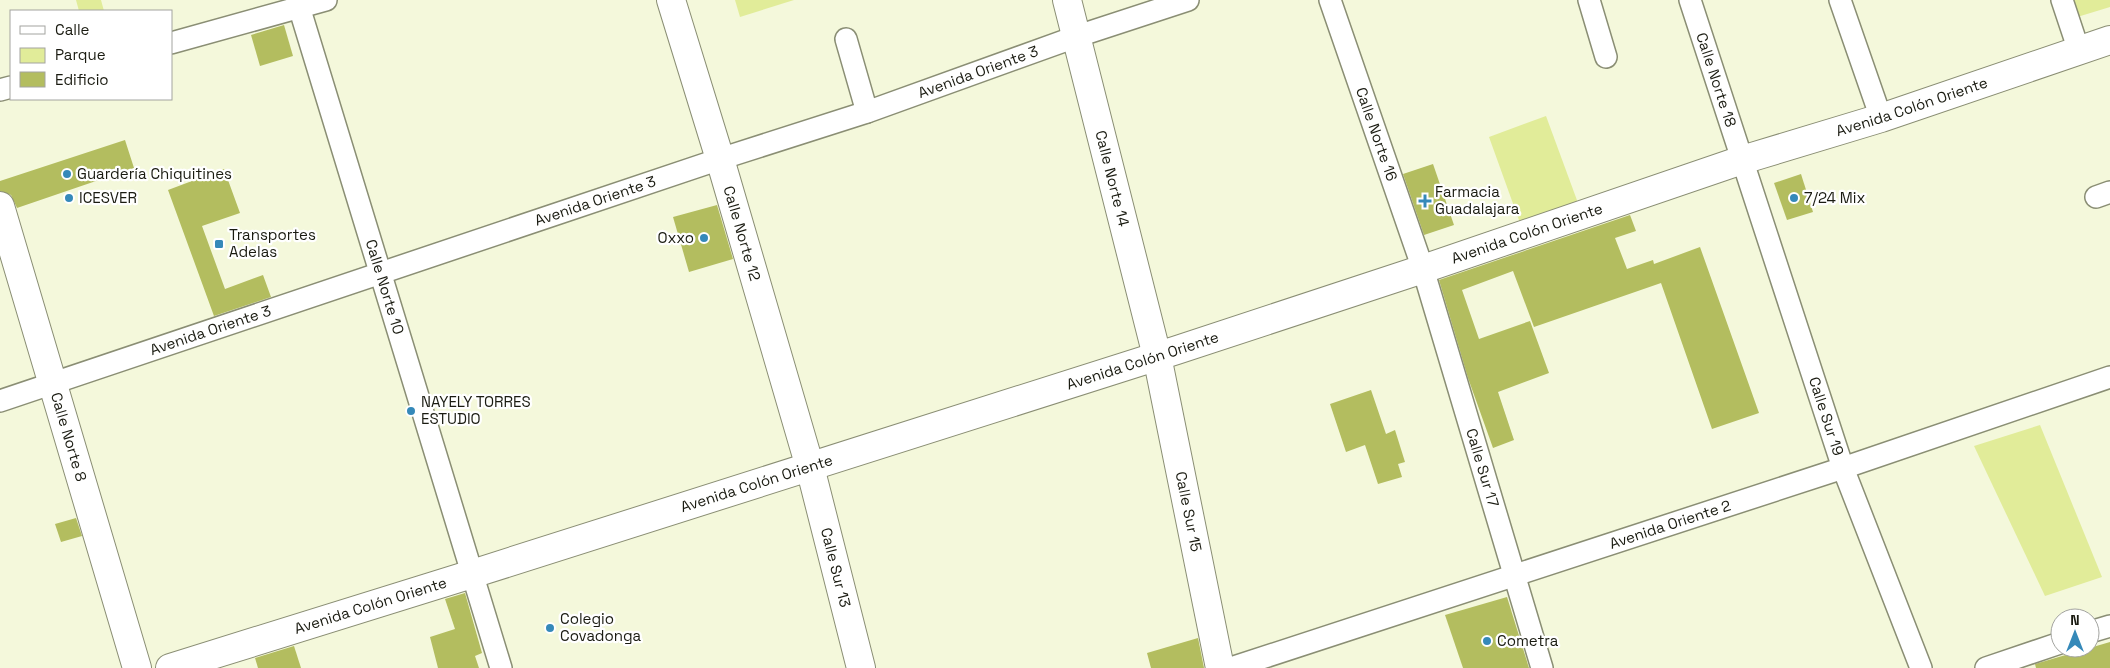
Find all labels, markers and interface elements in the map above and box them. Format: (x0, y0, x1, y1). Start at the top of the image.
legend (10, 10, 172, 100)
text: Calle (55, 20, 90, 39)
street label: Calle Norte 18 (1692, 30, 1741, 129)
street label: Avenida Oriente 3 (915, 41, 1041, 102)
text: Parque (55, 45, 106, 64)
text: Edificio (55, 70, 109, 89)
street label: Avenida Colón Oriente (1833, 72, 1990, 140)
street label: Calle Norte 16 (1352, 85, 1402, 184)
street label: Calle Norte 14 (1091, 128, 1134, 228)
place label: Guardería Chiquitines (77, 164, 232, 183)
marker: Guardería Chiquitines (61, 168, 73, 180)
street label: Avenida Oriente 3 (532, 171, 658, 230)
place label: Farmacia Guadalajara (1435, 182, 1520, 218)
street label: Calle Norte 12 (719, 184, 765, 283)
place label: ICESVER (79, 188, 137, 207)
place label: 7/24 Mix (1804, 188, 1865, 207)
marker: ICESVER (63, 192, 75, 204)
marker: 7/24 Mix (1788, 192, 1800, 204)
marker: Farmacia Guadalajara (1419, 195, 1431, 207)
street label: Avenida Colón Oriente (1449, 198, 1605, 268)
place label: Transportes Adelas (229, 225, 316, 261)
place label: Oxxo (657, 228, 694, 247)
marker: Oxxo (698, 232, 710, 244)
street label: Calle Norte 10 (362, 237, 409, 337)
marker: Transportes Adelas (213, 238, 225, 250)
street label: Avenida Oriente 3 (147, 301, 273, 359)
street label: Avenida Colón Oriente (1064, 327, 1221, 394)
street label: Calle Sur 19 (1805, 374, 1848, 458)
street label: Calle Norte 8 (47, 390, 91, 484)
place label: NAYELY TORRES ESTUDIO (421, 392, 531, 428)
marker: NAYELY TORRES ESTUDIO (405, 405, 417, 417)
street label: Calle Sur 17 (1462, 426, 1503, 509)
street label: Avenida Colón Oriente (678, 450, 835, 516)
street label: Calle Sur 15 (1172, 470, 1206, 553)
street label: Avenida Oriente 2 (1607, 495, 1733, 553)
street label: Calle Sur 13 (817, 526, 855, 609)
street label: Avenida Colón Oriente (292, 572, 449, 638)
north arrow (2050, 608, 2100, 658)
place label: Colegio Covadonga (560, 609, 642, 645)
text: N (2070, 611, 2080, 629)
marker: Colegio Covadonga (544, 622, 556, 634)
place label: Cometra (1497, 631, 1559, 650)
marker: Cometra (1481, 635, 1493, 647)

